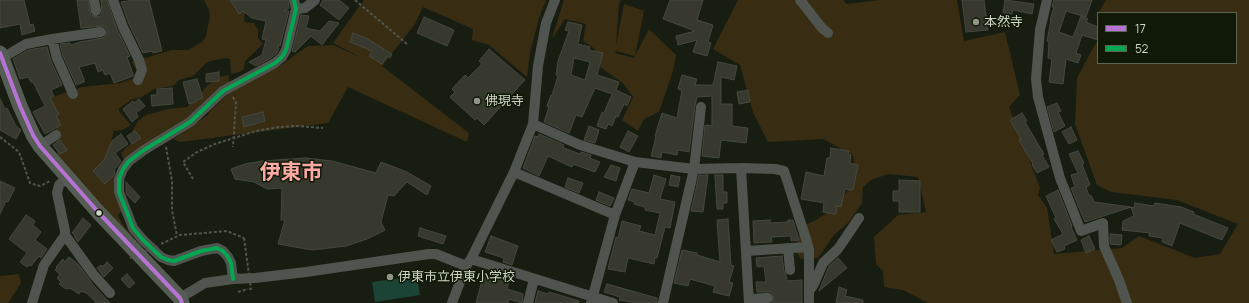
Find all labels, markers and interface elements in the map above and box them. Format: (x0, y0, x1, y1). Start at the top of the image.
legend (1097, 12, 1237, 64)
place label: 本然寺 (984, 14, 1023, 30)
marker: 本然寺 (971, 17, 981, 27)
text: 17 (1135, 20, 1146, 37)
text: 52 (1135, 40, 1148, 57)
place label: 佛現寺 (485, 93, 524, 109)
marker: 佛現寺 (472, 96, 482, 106)
district label: 伊東市 (260, 160, 322, 186)
unlabelled marker (94, 208, 104, 218)
place label: 伊東市立伊東小学校 (398, 269, 515, 285)
marker: 伊東市立伊東小学校 (385, 272, 395, 282)

